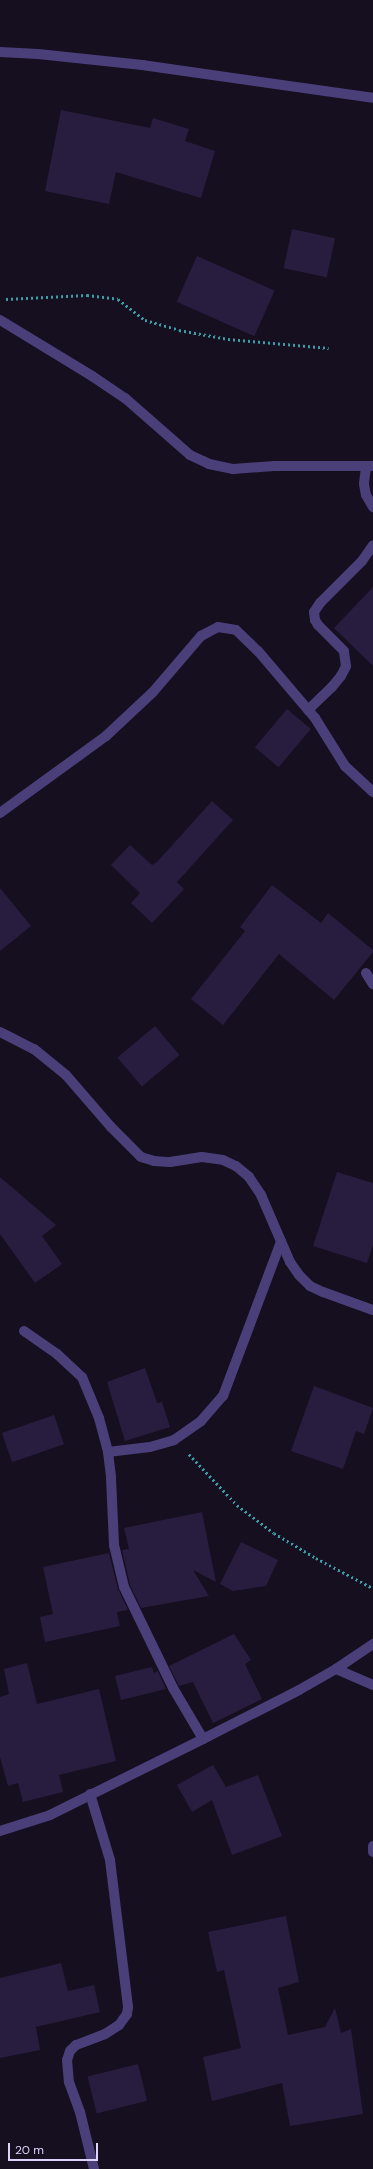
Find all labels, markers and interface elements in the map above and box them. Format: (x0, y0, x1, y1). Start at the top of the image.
scale bar (10, 2135, 100, 2161)
text: 20 m (15, 2142, 44, 2158)

